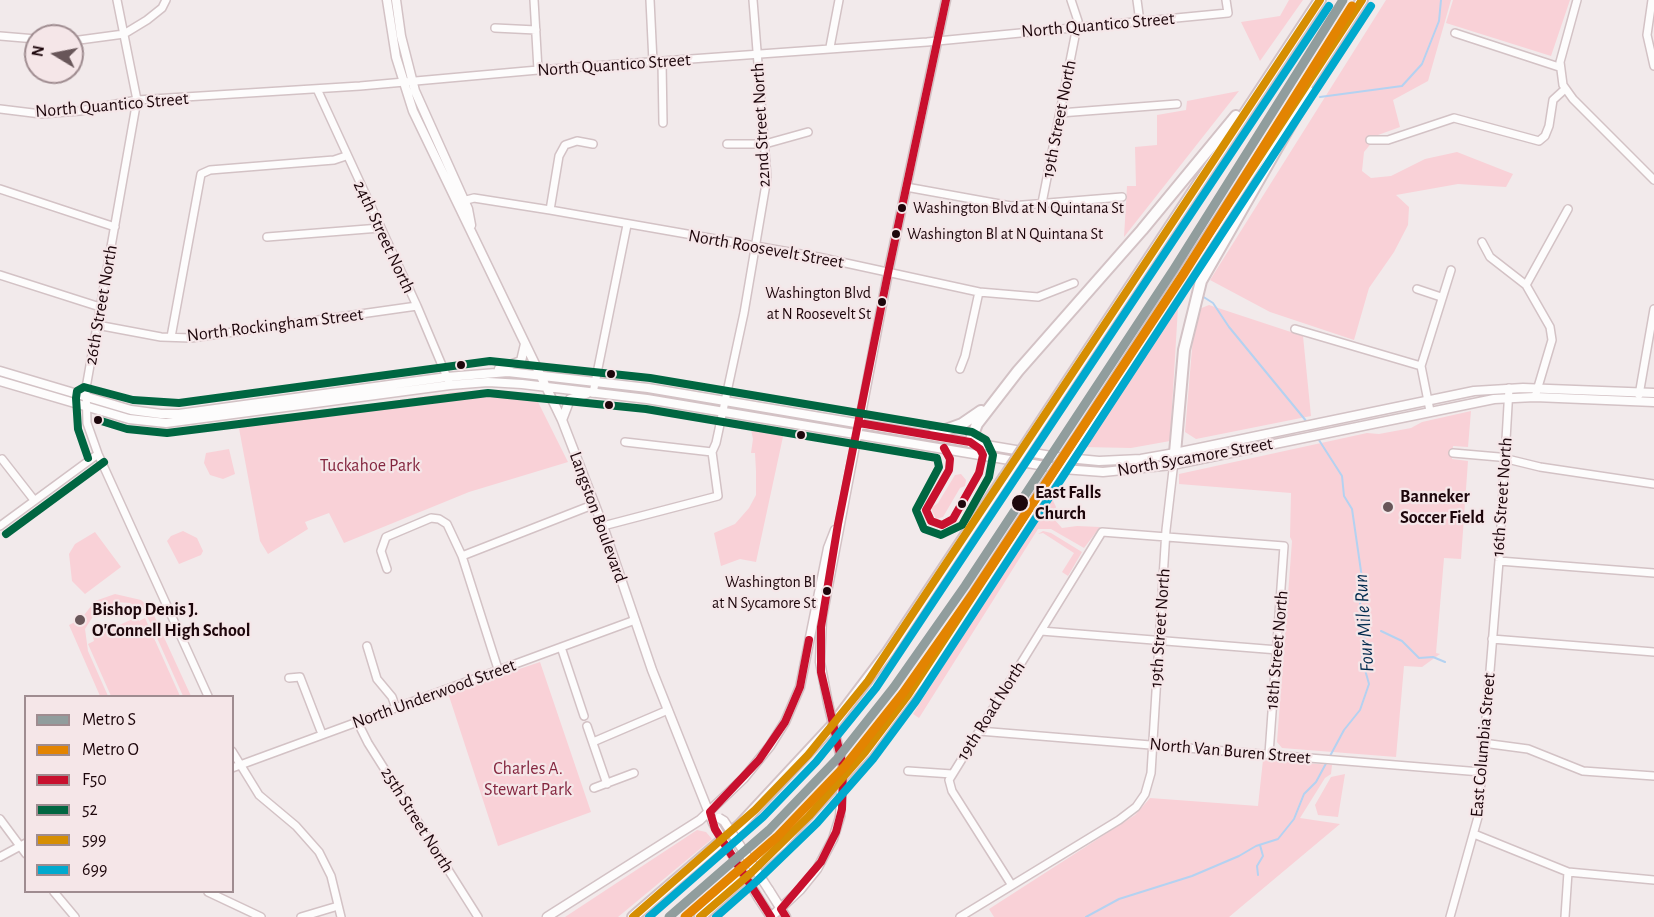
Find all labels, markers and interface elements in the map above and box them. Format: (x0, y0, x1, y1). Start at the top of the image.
street label: North Quantico Street (1020, 8, 1176, 42)
north arrow (24, 24, 84, 84)
text: N (29, 44, 47, 58)
street label: North Quantico Street (537, 49, 691, 81)
street label: 19th Street North (1037, 58, 1081, 180)
street label: 22nd Street North (747, 62, 775, 188)
street label: North Quantico Street (34, 88, 190, 122)
street label: 24th Street North (348, 177, 420, 297)
place label: Washington Blvd at N Quintana St (913, 198, 1124, 218)
marker: Washington Blvd at N Quintana St (896, 202, 908, 214)
place label: Washington Bl at N Quintana St (907, 224, 1103, 244)
street label: North Roosevelt Street (687, 225, 845, 273)
marker: Washington Bl at N Quintana St (890, 228, 902, 240)
street label: 26th Street North (80, 243, 122, 367)
place label: Washington Blvd at N Roosevelt St (765, 283, 871, 321)
marker: Washington Blvd at N Roosevelt St (876, 296, 888, 308)
street label: North Rockingham Street (186, 303, 364, 347)
unlabelled marker (455, 359, 467, 371)
unlabelled marker (605, 368, 617, 380)
unlabelled marker (603, 399, 615, 411)
unlabelled marker (92, 414, 104, 426)
unlabelled marker (795, 429, 807, 441)
street label: North Sycamore Street (1116, 433, 1274, 481)
street label: 16th Street North (1487, 437, 1517, 557)
street label: Langston Boulevard (564, 449, 632, 585)
park label: Tuckahoe Park (320, 455, 420, 477)
place label: East Falls Church (1035, 482, 1101, 524)
place label: Banneker Soccer Field (1400, 486, 1484, 528)
marker: East Falls Church (1010, 493, 1030, 513)
unlabelled marker (956, 498, 968, 510)
marker: Banneker Soccer Field (1381, 500, 1395, 514)
street label: 19th Street North (1145, 568, 1175, 688)
place label: Washington Bl at N Sycamore St (712, 572, 816, 610)
water label: Four Mile Run (1349, 573, 1379, 673)
marker: Washington Bl at N Sycamore St (821, 585, 833, 597)
street label: 18th Street North (1261, 589, 1293, 711)
place label: Bishop Denis J. O'Connell High School (92, 599, 250, 642)
marker: Bishop Denis J. O'Connell High School (73, 613, 87, 627)
street label: North Underwood Street (349, 654, 519, 734)
street label: 19th Road North (952, 657, 1030, 765)
street label: East Columbia Street (1466, 672, 1500, 818)
legend (24, 695, 234, 893)
text: Metro S (82, 711, 136, 729)
street label: North Van Buren Street (1149, 733, 1311, 769)
text: Metro O (82, 741, 139, 759)
park label: Charles A. Stewart Park (484, 758, 572, 800)
street label: 25th Street North (376, 763, 458, 877)
text: F50 (82, 771, 107, 789)
text: 52 (82, 801, 98, 819)
text: 599 (82, 831, 106, 849)
text: 699 (82, 861, 107, 879)

